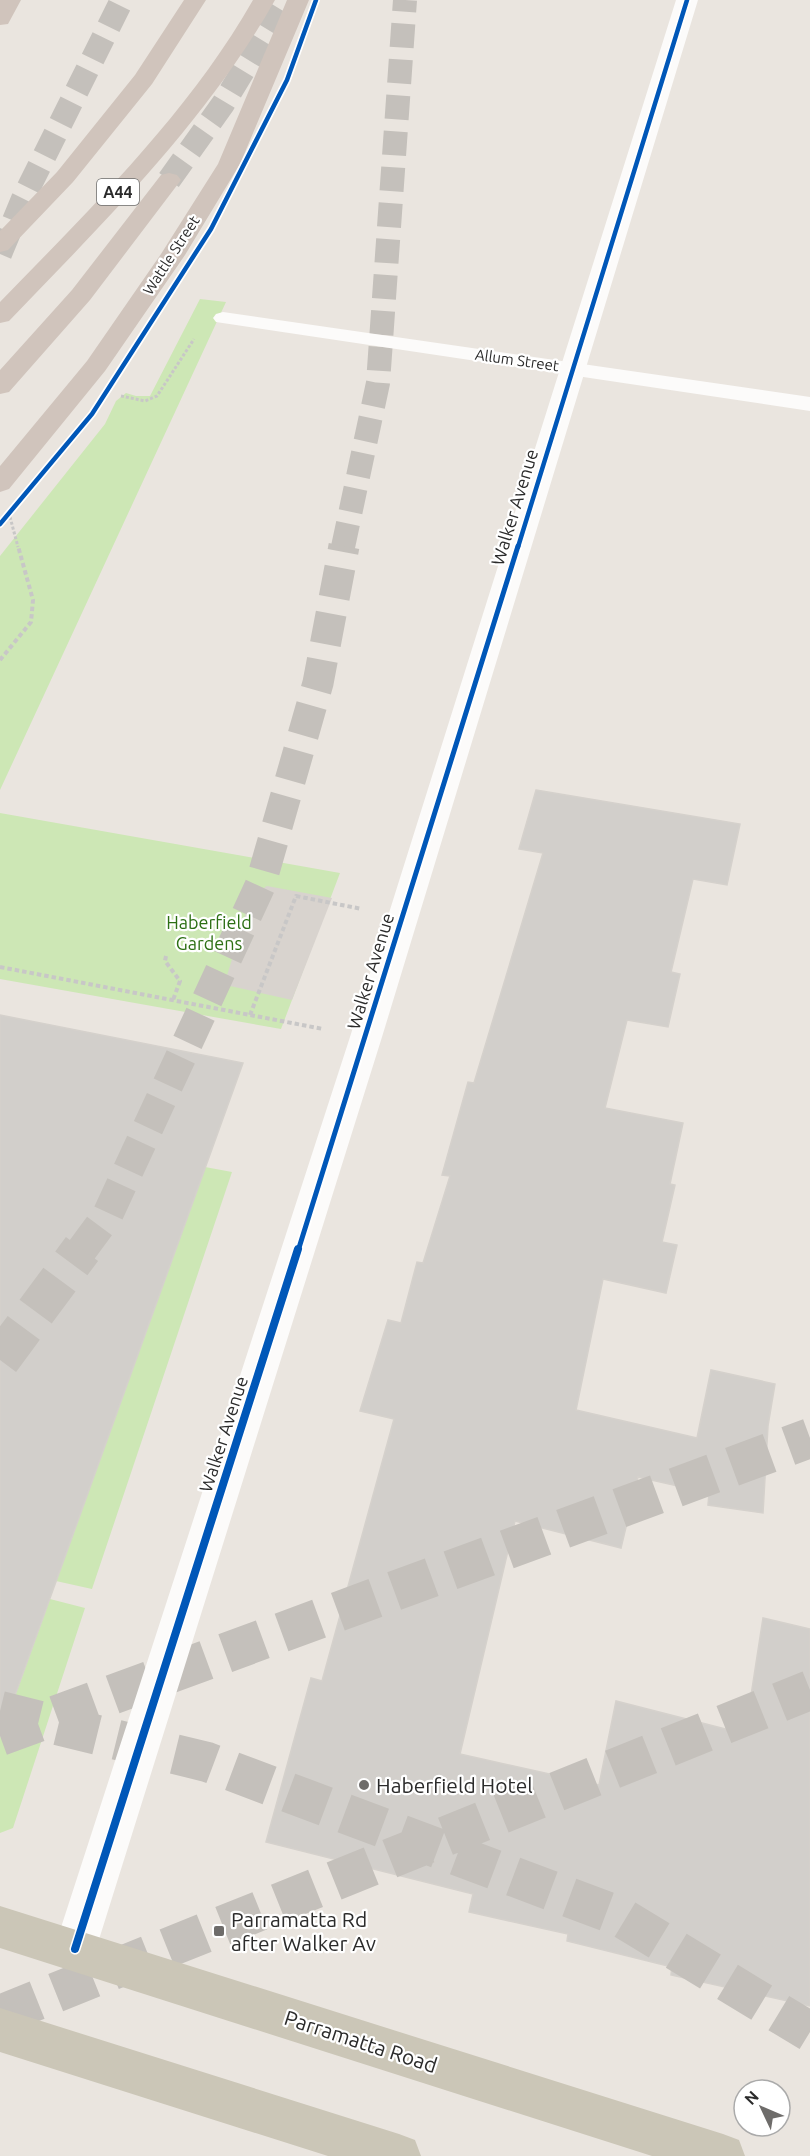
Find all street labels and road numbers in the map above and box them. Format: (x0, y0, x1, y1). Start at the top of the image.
road number: A44 (97, 179, 139, 205)
street label: Wattle Street (139, 212, 203, 298)
street label: Allum Street (474, 346, 560, 374)
street label: Walker Avenue (487, 446, 541, 568)
street label: Walker Avenue (343, 910, 397, 1032)
street label: Walker Avenue (195, 1374, 251, 1494)
street label: Parramatta Road (282, 2005, 440, 2077)

